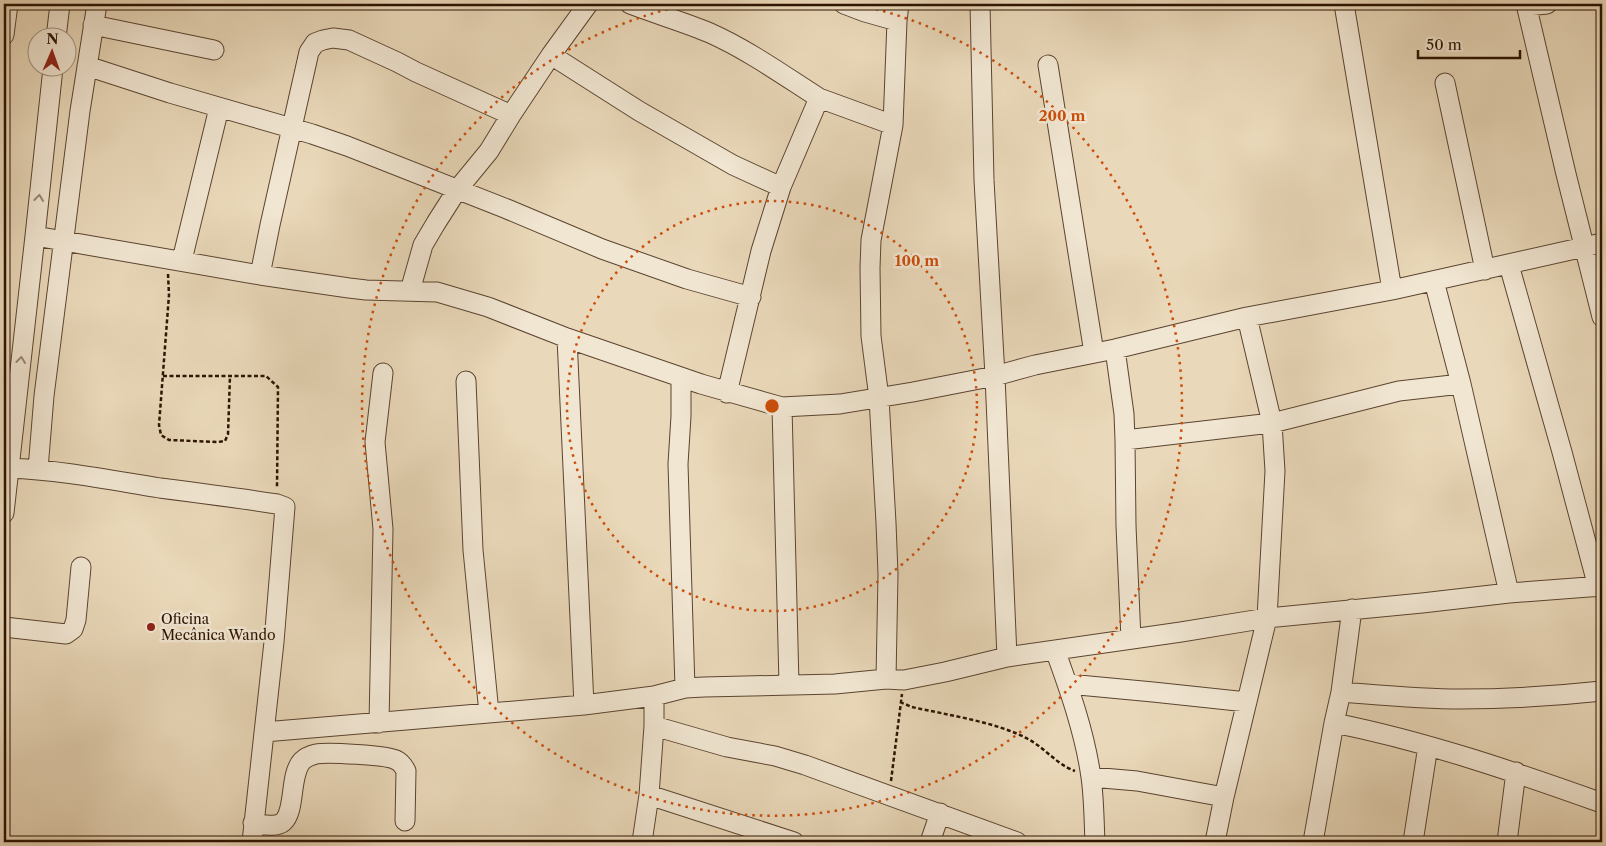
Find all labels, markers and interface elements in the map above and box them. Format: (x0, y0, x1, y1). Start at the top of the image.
north arrow (28, 28, 78, 78)
scale bar (1418, 28, 1521, 60)
text: N (46, 30, 59, 48)
text: 50 m (1426, 35, 1462, 54)
text: 200 m (1039, 106, 1085, 125)
one-way arrow (33, 194, 44, 202)
text: 100 m (895, 251, 939, 270)
one-way arrow (15, 356, 26, 364)
centre of rings (763, 397, 781, 415)
place label: Oficina Mecânica Wando (161, 610, 276, 644)
marker: Oficina Mecânica Wando (145, 621, 157, 633)

